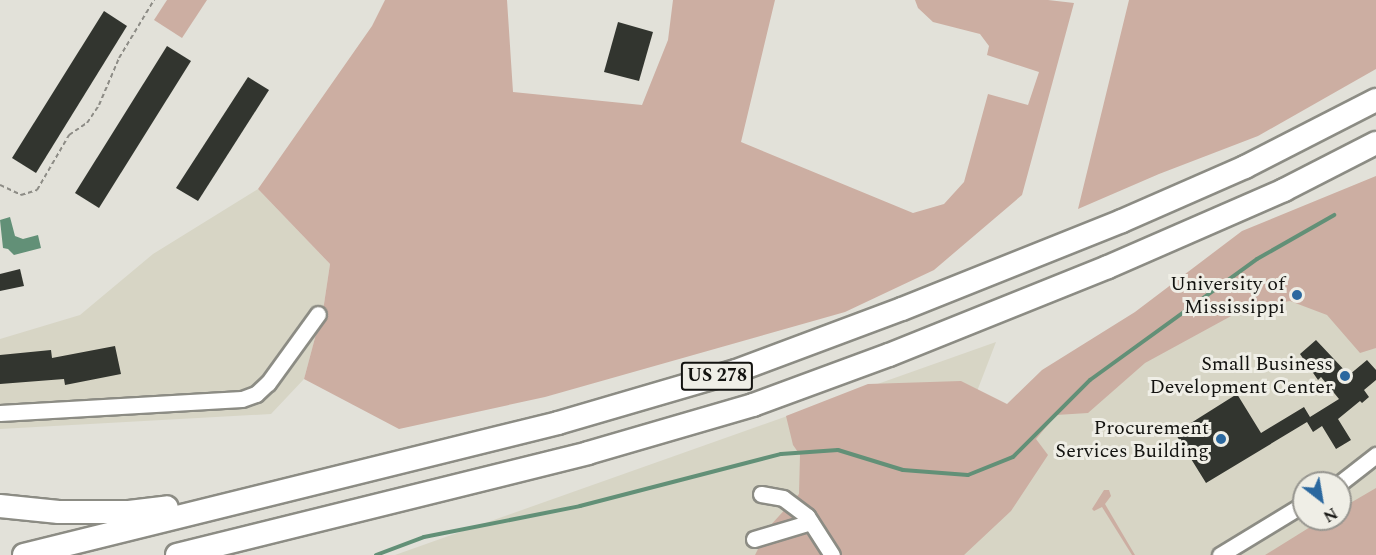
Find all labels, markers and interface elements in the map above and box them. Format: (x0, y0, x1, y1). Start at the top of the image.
place label: University of Mississippi (1170, 272, 1285, 319)
marker: University of Mississippi (1290, 288, 1304, 302)
place label: Small Business Development Center (1149, 352, 1333, 399)
road number: US 278 (680, 361, 754, 391)
marker: Small Business Development Center (1338, 369, 1352, 383)
place label: Procurement Services Building (1055, 416, 1209, 463)
marker: Procurement Services Building (1214, 432, 1228, 446)
north arrow (1292, 471, 1352, 531)
text: N (1318, 501, 1342, 528)

